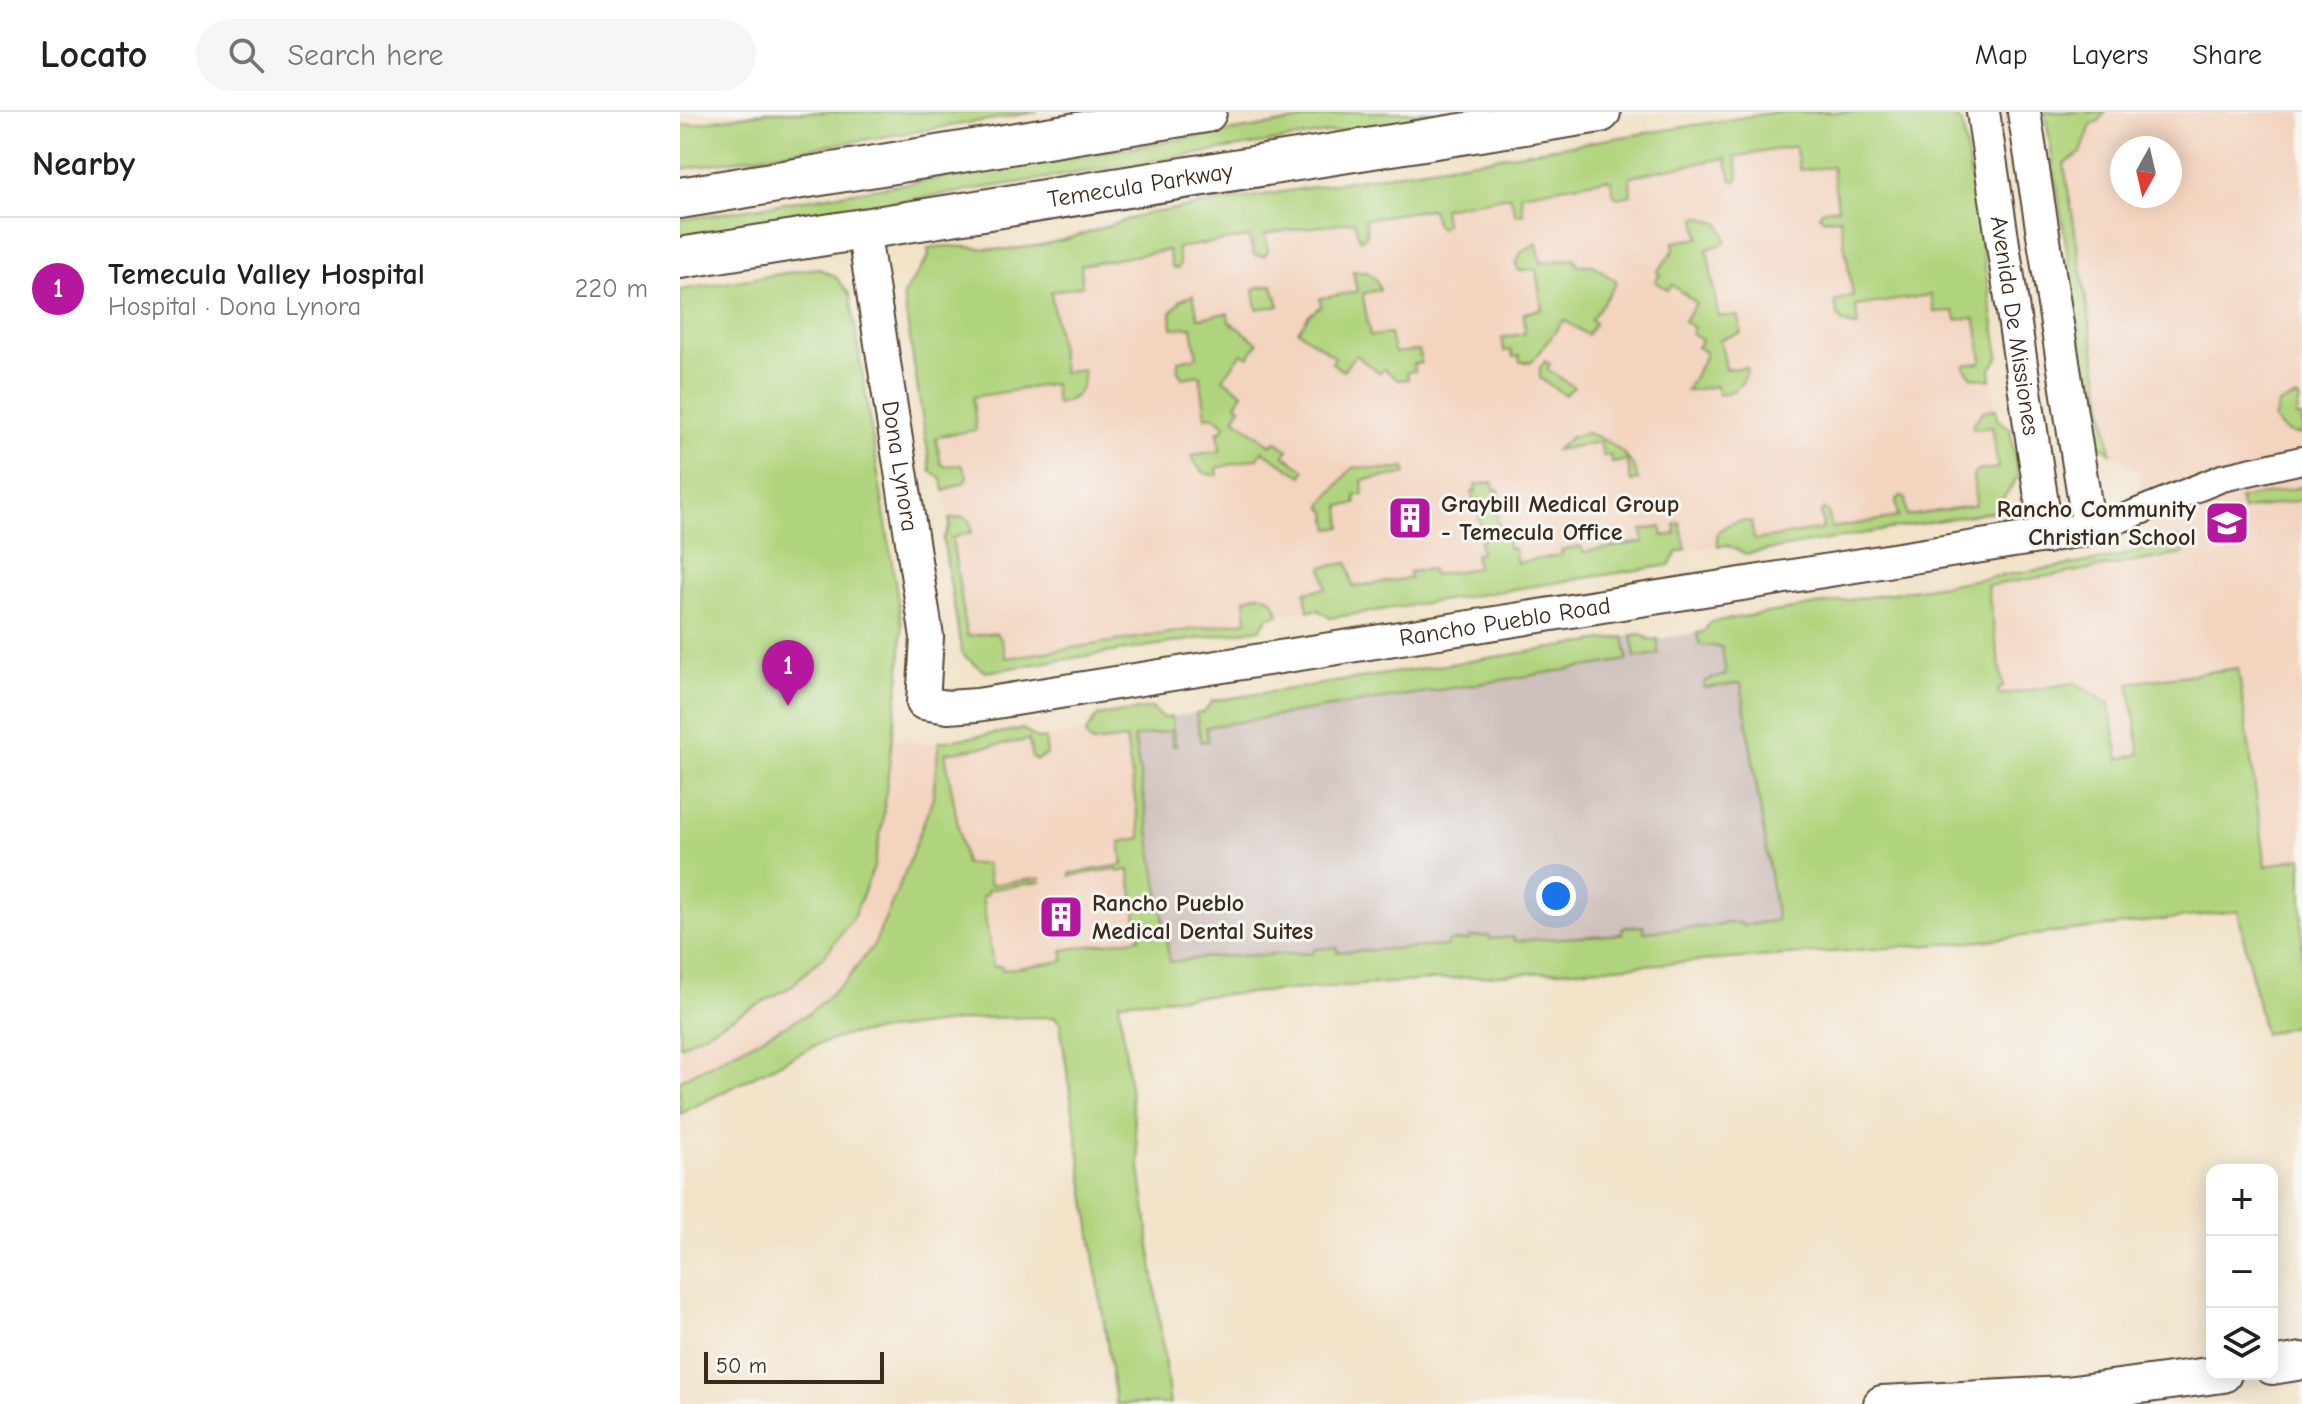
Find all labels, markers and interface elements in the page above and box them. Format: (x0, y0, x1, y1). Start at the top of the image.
search box (196, 19, 756, 91)
text: Locato (40, 33, 148, 77)
icon: search (224, 33, 268, 77)
text: Search here (288, 38, 444, 73)
text: Map (1975, 39, 2028, 71)
text: Layers (2072, 39, 2148, 71)
text: Share (2192, 39, 2262, 71)
north arrow (2110, 136, 2182, 208)
text: Nearby (32, 144, 135, 184)
street label: Temecula Parkway (1046, 156, 1235, 213)
street label: Avenida De Missiones (1985, 214, 2046, 437)
text: Temecula Valley Hospital (108, 257, 425, 292)
text: 1 (53, 274, 63, 304)
text: 220 m (575, 274, 648, 304)
text: Hospital · Dona Lynora (108, 292, 361, 322)
street label: Dona Lynora (876, 399, 924, 533)
place label: Graybill Medical Group - Temecula Office (1441, 490, 1679, 546)
building icon: Graybill Medical Group - Temecula Office (1386, 494, 1434, 542)
place label: Rancho Community Christian School (1997, 495, 2196, 551)
school or university icon: Rancho Community Christian School (2203, 499, 2251, 547)
street label: Rancho Pueblo Road (1397, 591, 1612, 652)
pin: 1 (762, 640, 814, 706)
your location (1536, 876, 1576, 916)
place label: Rancho Pueblo Medical Dental Suites (1092, 889, 1313, 945)
building icon: Rancho Pueblo Medical Dental Suites (1037, 893, 1085, 941)
map controls (2206, 1164, 2278, 1380)
button: + (2206, 1164, 2278, 1236)
button: − (2206, 1236, 2278, 1308)
button: layers (2206, 1308, 2278, 1380)
scale bar (704, 1348, 884, 1384)
text: 50 m (716, 1353, 767, 1379)

